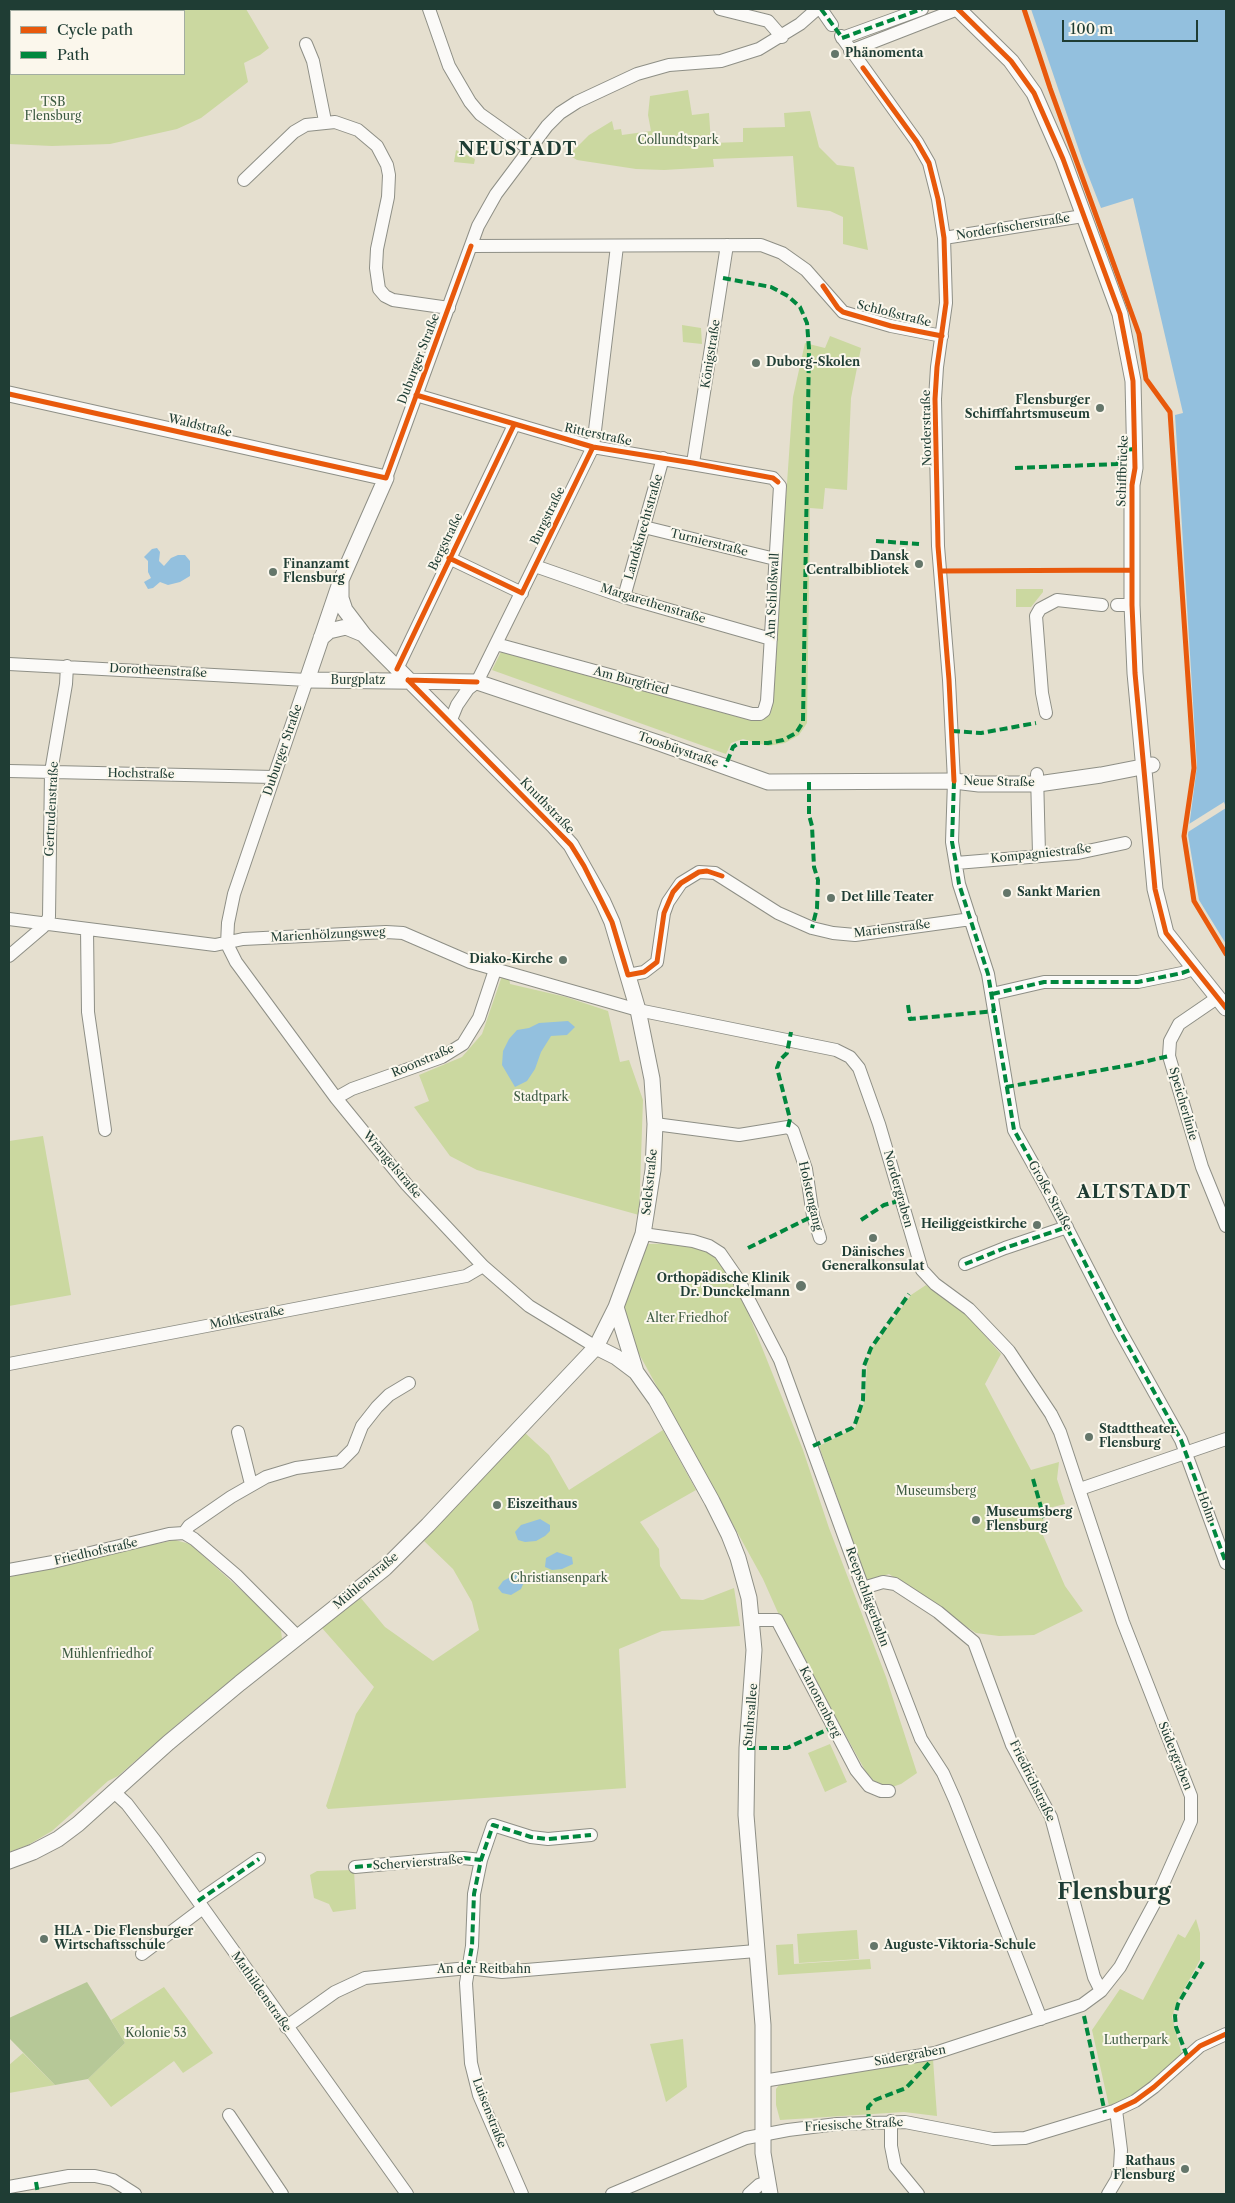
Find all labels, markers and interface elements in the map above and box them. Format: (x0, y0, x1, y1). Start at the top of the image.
legend (10, 10, 185, 75)
scale bar (1065, 10, 1201, 42)
text: 100 m (1070, 19, 1113, 38)
text: Cycle path (57, 20, 133, 39)
text: Path (57, 45, 89, 64)
place label: Phänomenta (845, 47, 923, 61)
marker: Phänomenta (829, 48, 841, 60)
park label: TSB Flensburg (25, 96, 81, 124)
park label: Collundtspark (637, 134, 719, 148)
district label: NEUSTADT (458, 139, 578, 161)
street label: Norderfischerstraße (955, 211, 1071, 243)
street label: Schloßstraße (855, 298, 933, 330)
street label: Duburger Straße (395, 312, 443, 406)
street label: Königstraße (698, 319, 724, 389)
place label: Duborg-Skolen (766, 356, 860, 370)
marker: Duborg-Skolen (750, 357, 762, 369)
street label: Norderstraße (919, 390, 935, 466)
place label: Flensburger Schifffahrtsmuseum (965, 394, 1090, 422)
marker: Flensburger Schifffahrtsmuseum (1094, 402, 1106, 414)
street label: Waldstraße (167, 412, 233, 440)
street label: Ritterstraße (563, 421, 633, 449)
street label: Schiffbrücke (1115, 435, 1131, 507)
street label: Landsknechtstraße (622, 473, 666, 581)
street label: Burgstraße (528, 485, 568, 547)
street label: Bergstraße (426, 511, 466, 573)
street label: Turnierstraße (669, 526, 749, 560)
place label: Dansk Centralbibliotek (806, 550, 909, 578)
street label: Am Schloßwall (764, 553, 782, 639)
place label: Finanzamt Flensburg (283, 558, 349, 586)
marker: Dansk Centralbibliotek (913, 558, 925, 570)
marker: Finanzamt Flensburg (267, 566, 279, 578)
street label: Margarethenstraße (599, 581, 707, 627)
street label: Dorotheenstraße (109, 661, 207, 681)
street label: Am Burgfried (592, 664, 670, 698)
street label: Burgplatz (331, 674, 385, 688)
street label: Duburger Straße (261, 702, 305, 798)
street label: Toosbüystraße (636, 729, 720, 771)
street label: Gertrudenstraße (42, 761, 62, 857)
street label: Hochstraße (107, 766, 175, 782)
street label: Neue Straße (963, 774, 1035, 790)
street label: Knuthstraße (517, 775, 577, 837)
street label: Kompagniestraße (990, 842, 1092, 866)
place label: Sankt Marien (1017, 886, 1101, 900)
marker: Sankt Marien (1001, 887, 1013, 899)
place label: Det lille Teater (841, 891, 934, 905)
marker: Det lille Teater (825, 892, 837, 904)
street label: Marienstraße (853, 917, 931, 941)
street label: Marienhölzungsweg (270, 925, 386, 945)
place label: Diako-Kirche (469, 953, 553, 967)
marker: Diako-Kirche (557, 954, 569, 966)
street label: Roonstraße (389, 1041, 457, 1081)
street label: Speicherlinie (1166, 1066, 1200, 1142)
park label: Stadtpark (513, 1091, 569, 1105)
street label: Wrangelstraße (360, 1128, 424, 1202)
street label: Selckstraße (639, 1148, 661, 1216)
street label: Nordergraben (880, 1149, 916, 1229)
street label: Große Straße (1025, 1158, 1075, 1234)
street label: Holstengang (795, 1160, 825, 1232)
district label: ALTSTADT (1076, 1182, 1192, 1204)
place label: Heiliggeistkirche (921, 1218, 1027, 1232)
marker: Heiliggeistkirche (1031, 1219, 1043, 1231)
marker: Dänisches Generalkonsulat (867, 1232, 879, 1244)
place label: Dänisches Generalkonsulat (822, 1246, 924, 1274)
place label: Orthopädische Klinik Dr. Dunckelmann (657, 1272, 790, 1300)
marker: Orthopädische Klinik Dr. Dunckelmann (794, 1279, 808, 1293)
street label: Moltkestraße (208, 1304, 286, 1332)
park label: Alter Friedhof (646, 1312, 728, 1326)
place label: Stadttheater Flensburg (1099, 1423, 1176, 1451)
marker: Stadttheater Flensburg (1083, 1431, 1095, 1443)
park label: Museumsberg (896, 1485, 976, 1499)
street label: Holm (1194, 1489, 1218, 1525)
place label: Eiszeithaus (507, 1498, 577, 1512)
marker: Eiszeithaus (491, 1499, 503, 1511)
place label: Museumsberg Flensburg (986, 1506, 1072, 1534)
marker: Museumsberg Flensburg (970, 1514, 982, 1526)
street label: Friedhofstraße (53, 1535, 139, 1569)
street label: Reepschlägerbahn (842, 1545, 892, 1649)
street label: Mühlenstraße (331, 1550, 401, 1612)
park label: Christiansenpark (510, 1572, 608, 1586)
park label: Mühlenfriedhof (62, 1648, 152, 1662)
street label: Kanonenberg (796, 1664, 844, 1740)
street label: Stuhrsallee (741, 1683, 761, 1747)
street label: Südergraben (1155, 1720, 1195, 1792)
street label: Friedrichstraße (1006, 1738, 1058, 1824)
street label: Schervierstraße (372, 1853, 464, 1873)
district label: Flensburg (1057, 1880, 1171, 1906)
place label: HLA - Die Flensburger Wirtschaftsschule (54, 1925, 193, 1953)
marker: HLA - Die Flensburger Wirtschaftsschule (38, 1933, 50, 1945)
place label: Auguste-Viktoria-Schule (884, 1939, 1036, 1953)
marker: Auguste-Viktoria-Schule (868, 1940, 880, 1952)
street label: Mathildenstraße (228, 1949, 294, 2035)
street label: An der Reitbahn (437, 1963, 531, 1977)
park label: Kolonie 53 (125, 2027, 187, 2041)
park label: Lutherpark (1104, 2034, 1168, 2048)
street label: Südergraben (873, 2043, 947, 2069)
street label: Luisenstraße (469, 2076, 509, 2150)
street label: Friesische Straße (804, 2115, 904, 2135)
place label: Rathaus Flensburg (1113, 2155, 1175, 2183)
marker: Rathaus Flensburg (1179, 2163, 1191, 2175)

